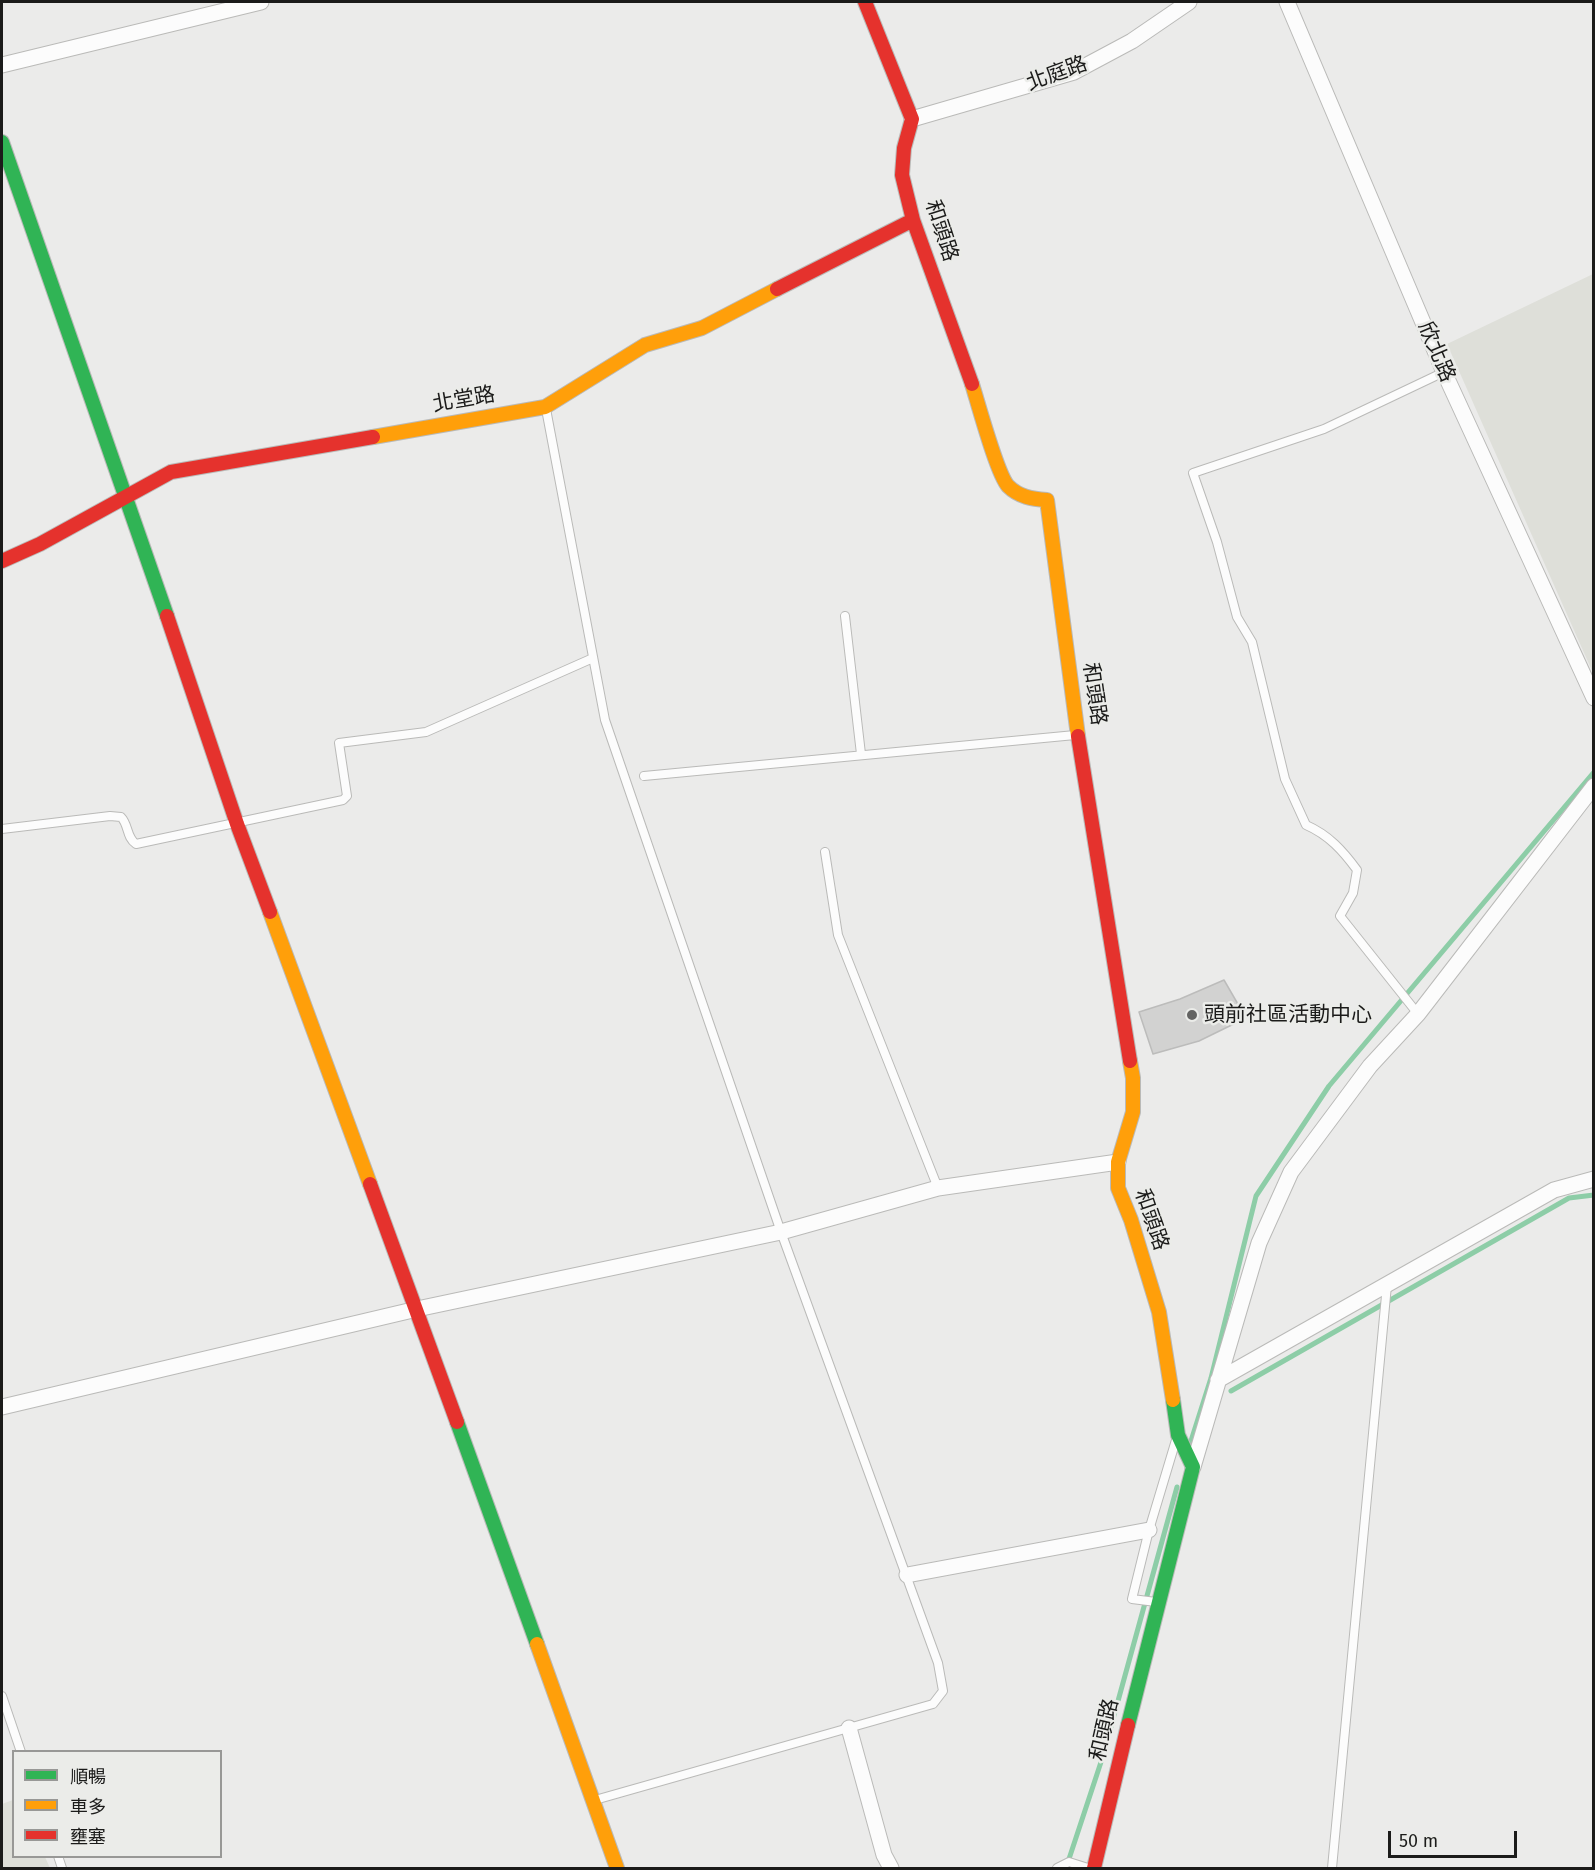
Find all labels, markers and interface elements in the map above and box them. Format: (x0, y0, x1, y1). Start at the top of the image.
street label: 北庭路 (1023, 51, 1091, 97)
street label: 和頭路 (919, 197, 963, 265)
street label: 欣北路 (1412, 318, 1460, 386)
street label: 北堂路 (431, 382, 497, 418)
street label: 和頭路 (1077, 661, 1111, 727)
place label: 頭前社區活動中心 (1204, 1002, 1372, 1028)
marker: 頭前社區活動中心 (1185, 1008, 1199, 1022)
street label: 和頭路 (1129, 1186, 1173, 1254)
street label: 和頭路 (1086, 1696, 1124, 1764)
legend (12, 1750, 222, 1858)
text: 順暢 (70, 1766, 106, 1788)
text: 車多 (70, 1796, 106, 1818)
scale bar (1391, 1819, 1520, 1857)
text: 壅塞 (70, 1826, 106, 1848)
text: 50 m (1399, 1830, 1438, 1852)

